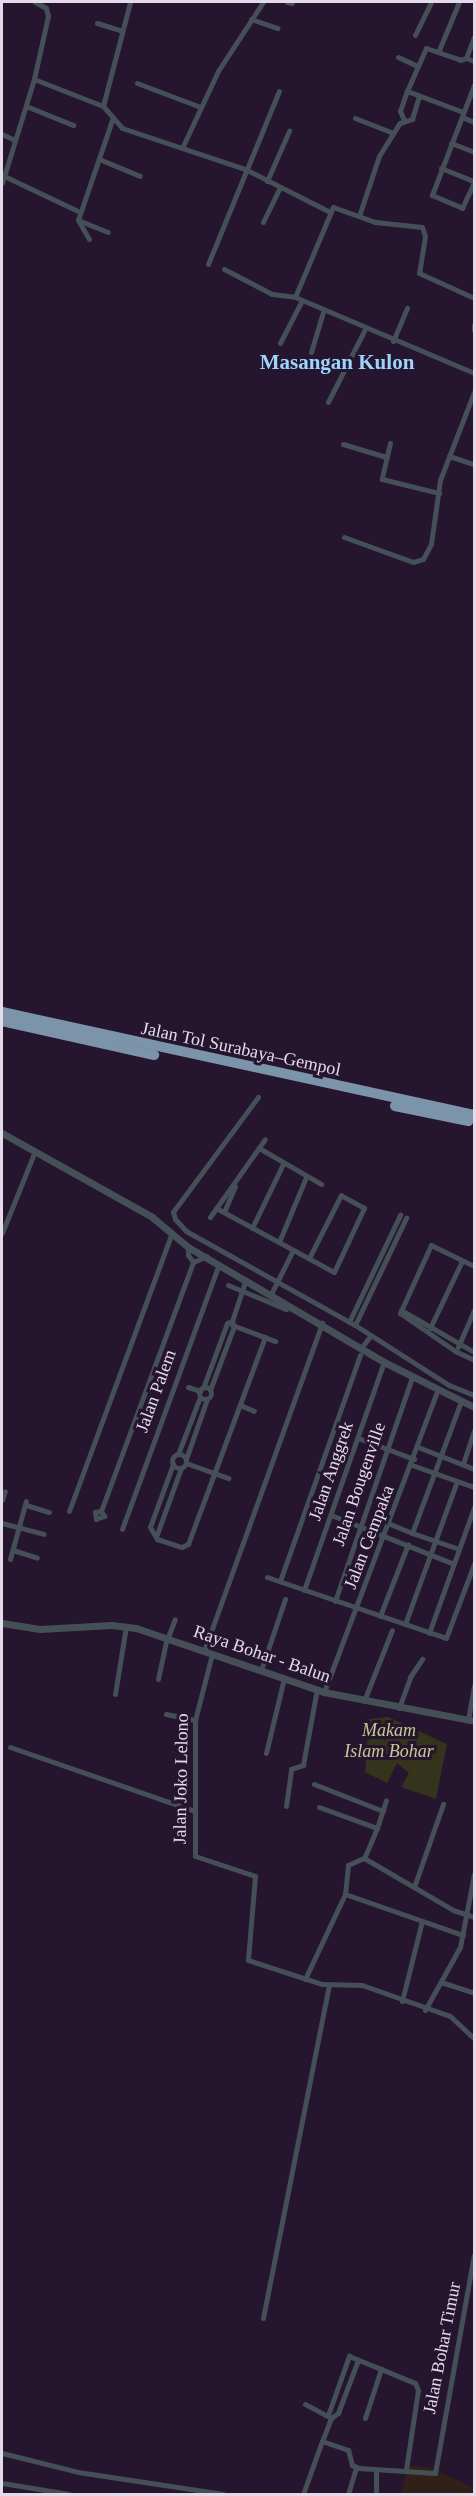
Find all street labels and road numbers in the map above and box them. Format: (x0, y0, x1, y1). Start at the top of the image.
street label: Jalan Tol Surabaya–Gempol (139, 1017, 343, 1081)
street label: Jalan Palem (131, 1347, 181, 1435)
street label: Jalan Anggrek (304, 1418, 358, 1524)
street label: Jalan Bougenville (328, 1419, 390, 1549)
street label: Jalan Cempaka (339, 1482, 399, 1592)
street label: Raya Bohar - Balun (191, 1620, 333, 1688)
street label: Jalan Joko Lelono (169, 1713, 193, 1845)
street label: Jalan Bohar Timur (419, 2280, 465, 2416)

